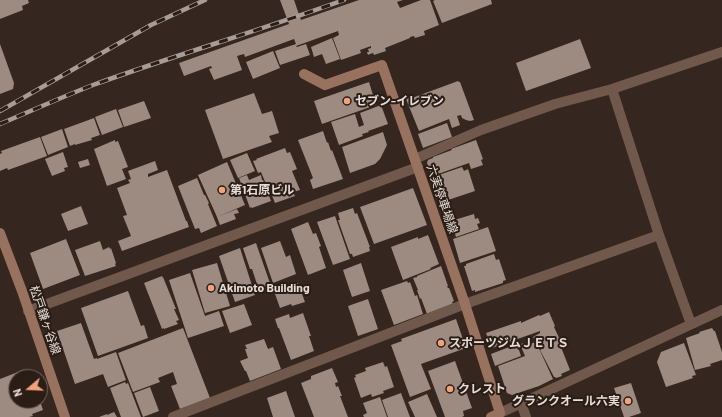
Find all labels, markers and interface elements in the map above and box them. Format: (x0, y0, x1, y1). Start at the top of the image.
place label: セブン-イレブン (355, 94, 444, 108)
marker: セブン-イレブン (342, 96, 352, 106)
street label: 六実停車場線 (423, 163, 461, 235)
place label: 第1石原ビル (230, 183, 294, 197)
marker: 第1石原ビル (217, 185, 227, 195)
place label: Akimoto Building (219, 281, 310, 295)
marker: Akimoto Building (206, 283, 216, 293)
street label: 松戸鎌ヶ谷線 (26, 284, 64, 356)
place label: スポーツジムＪＥＴＳ (449, 336, 569, 350)
marker: スポーツジムＪＥＴＳ (436, 338, 446, 348)
north arrow (8, 369, 48, 409)
place label: クレスト (458, 382, 506, 396)
marker: クレスト (445, 384, 455, 394)
text: N (10, 387, 24, 398)
place label: グランクオール六実 (512, 394, 620, 408)
marker: グランクオール六実 (623, 396, 633, 406)

